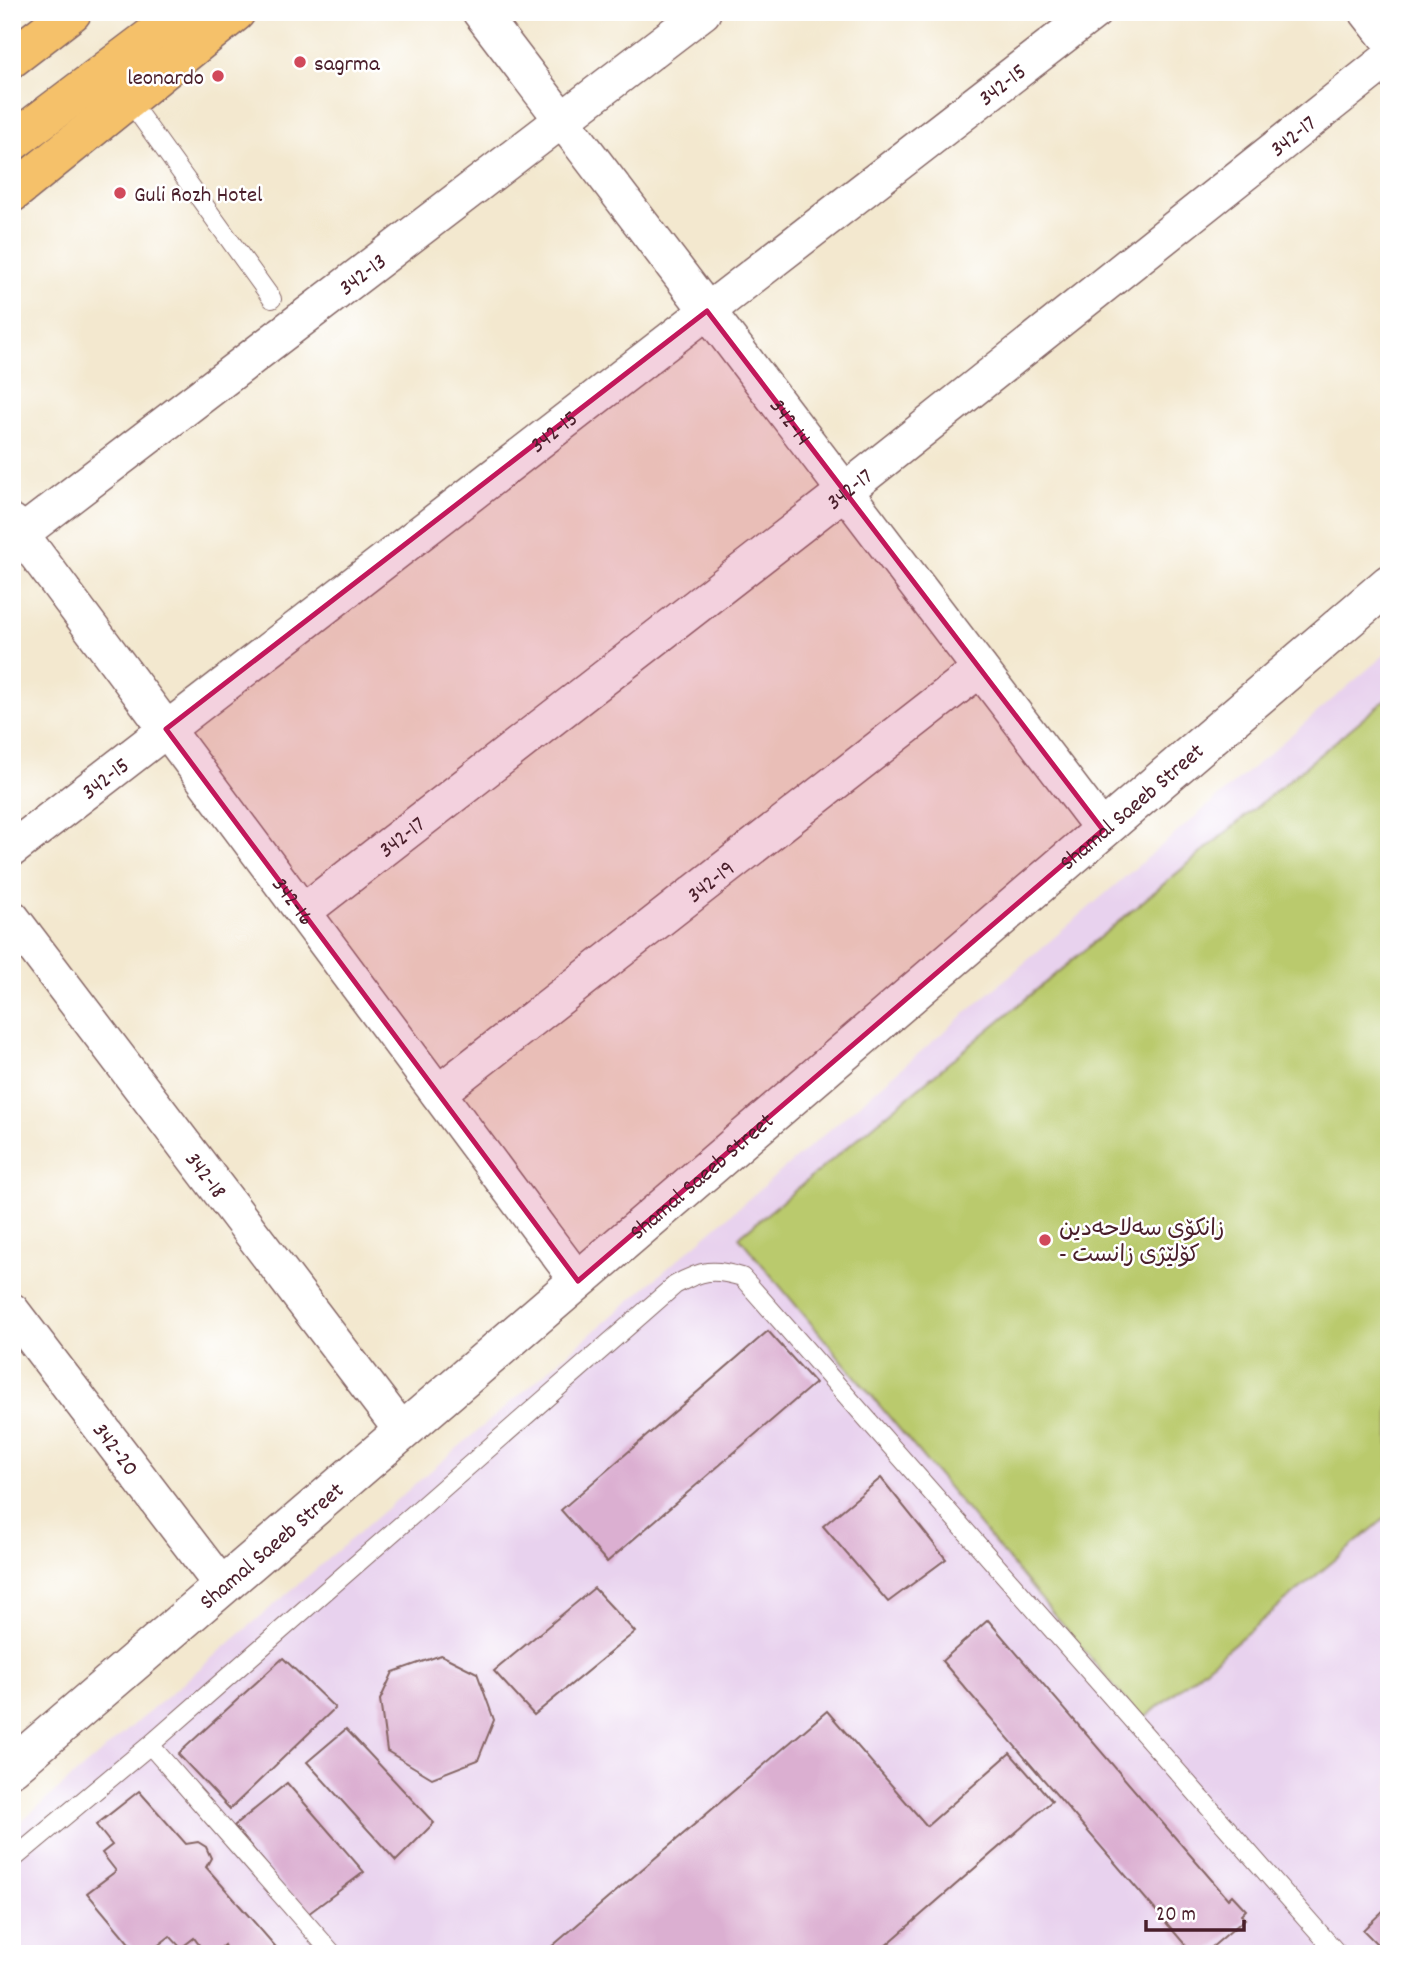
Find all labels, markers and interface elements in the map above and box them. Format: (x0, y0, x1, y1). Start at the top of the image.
place label: sagrma (314, 49, 381, 82)
marker: sagrma (292, 54, 308, 70)
street label: 342-15 (972, 57, 1035, 116)
place label: leonardo (127, 63, 204, 96)
marker: leonardo (210, 68, 226, 84)
street label: 342-17 (1264, 109, 1325, 167)
place label: Guli Rozh Hotel (134, 180, 263, 213)
marker: Guli Rozh Hotel (112, 185, 128, 201)
street label: 342-13 (333, 247, 395, 305)
street label: 342-14 (760, 392, 818, 454)
street label: 342-15 (524, 404, 586, 463)
street label: 342-17 (820, 462, 881, 520)
street label: Shamal Saeeb Street (1054, 737, 1213, 880)
street label: 342-15 (75, 751, 138, 810)
street label: 342-17 (373, 810, 434, 868)
street label: 342-19 (681, 854, 743, 913)
street label: 342-16 (262, 871, 321, 934)
street label: Shamal Saeeb Street (624, 1106, 783, 1250)
street label: 342-18 (175, 1146, 233, 1207)
place label: زانکۆی سەلاحەدین - کۆلێژی زانست (1059, 1214, 1225, 1273)
marker: زانکۆی سەلاحەدین - کۆلێژی زانست (1037, 1232, 1053, 1248)
street label: 342-20 (83, 1417, 146, 1485)
street label: Shamal Saeeb Street (193, 1476, 352, 1619)
scale bar (1146, 1889, 1244, 1933)
text: 20 m (1156, 1901, 1196, 1931)

